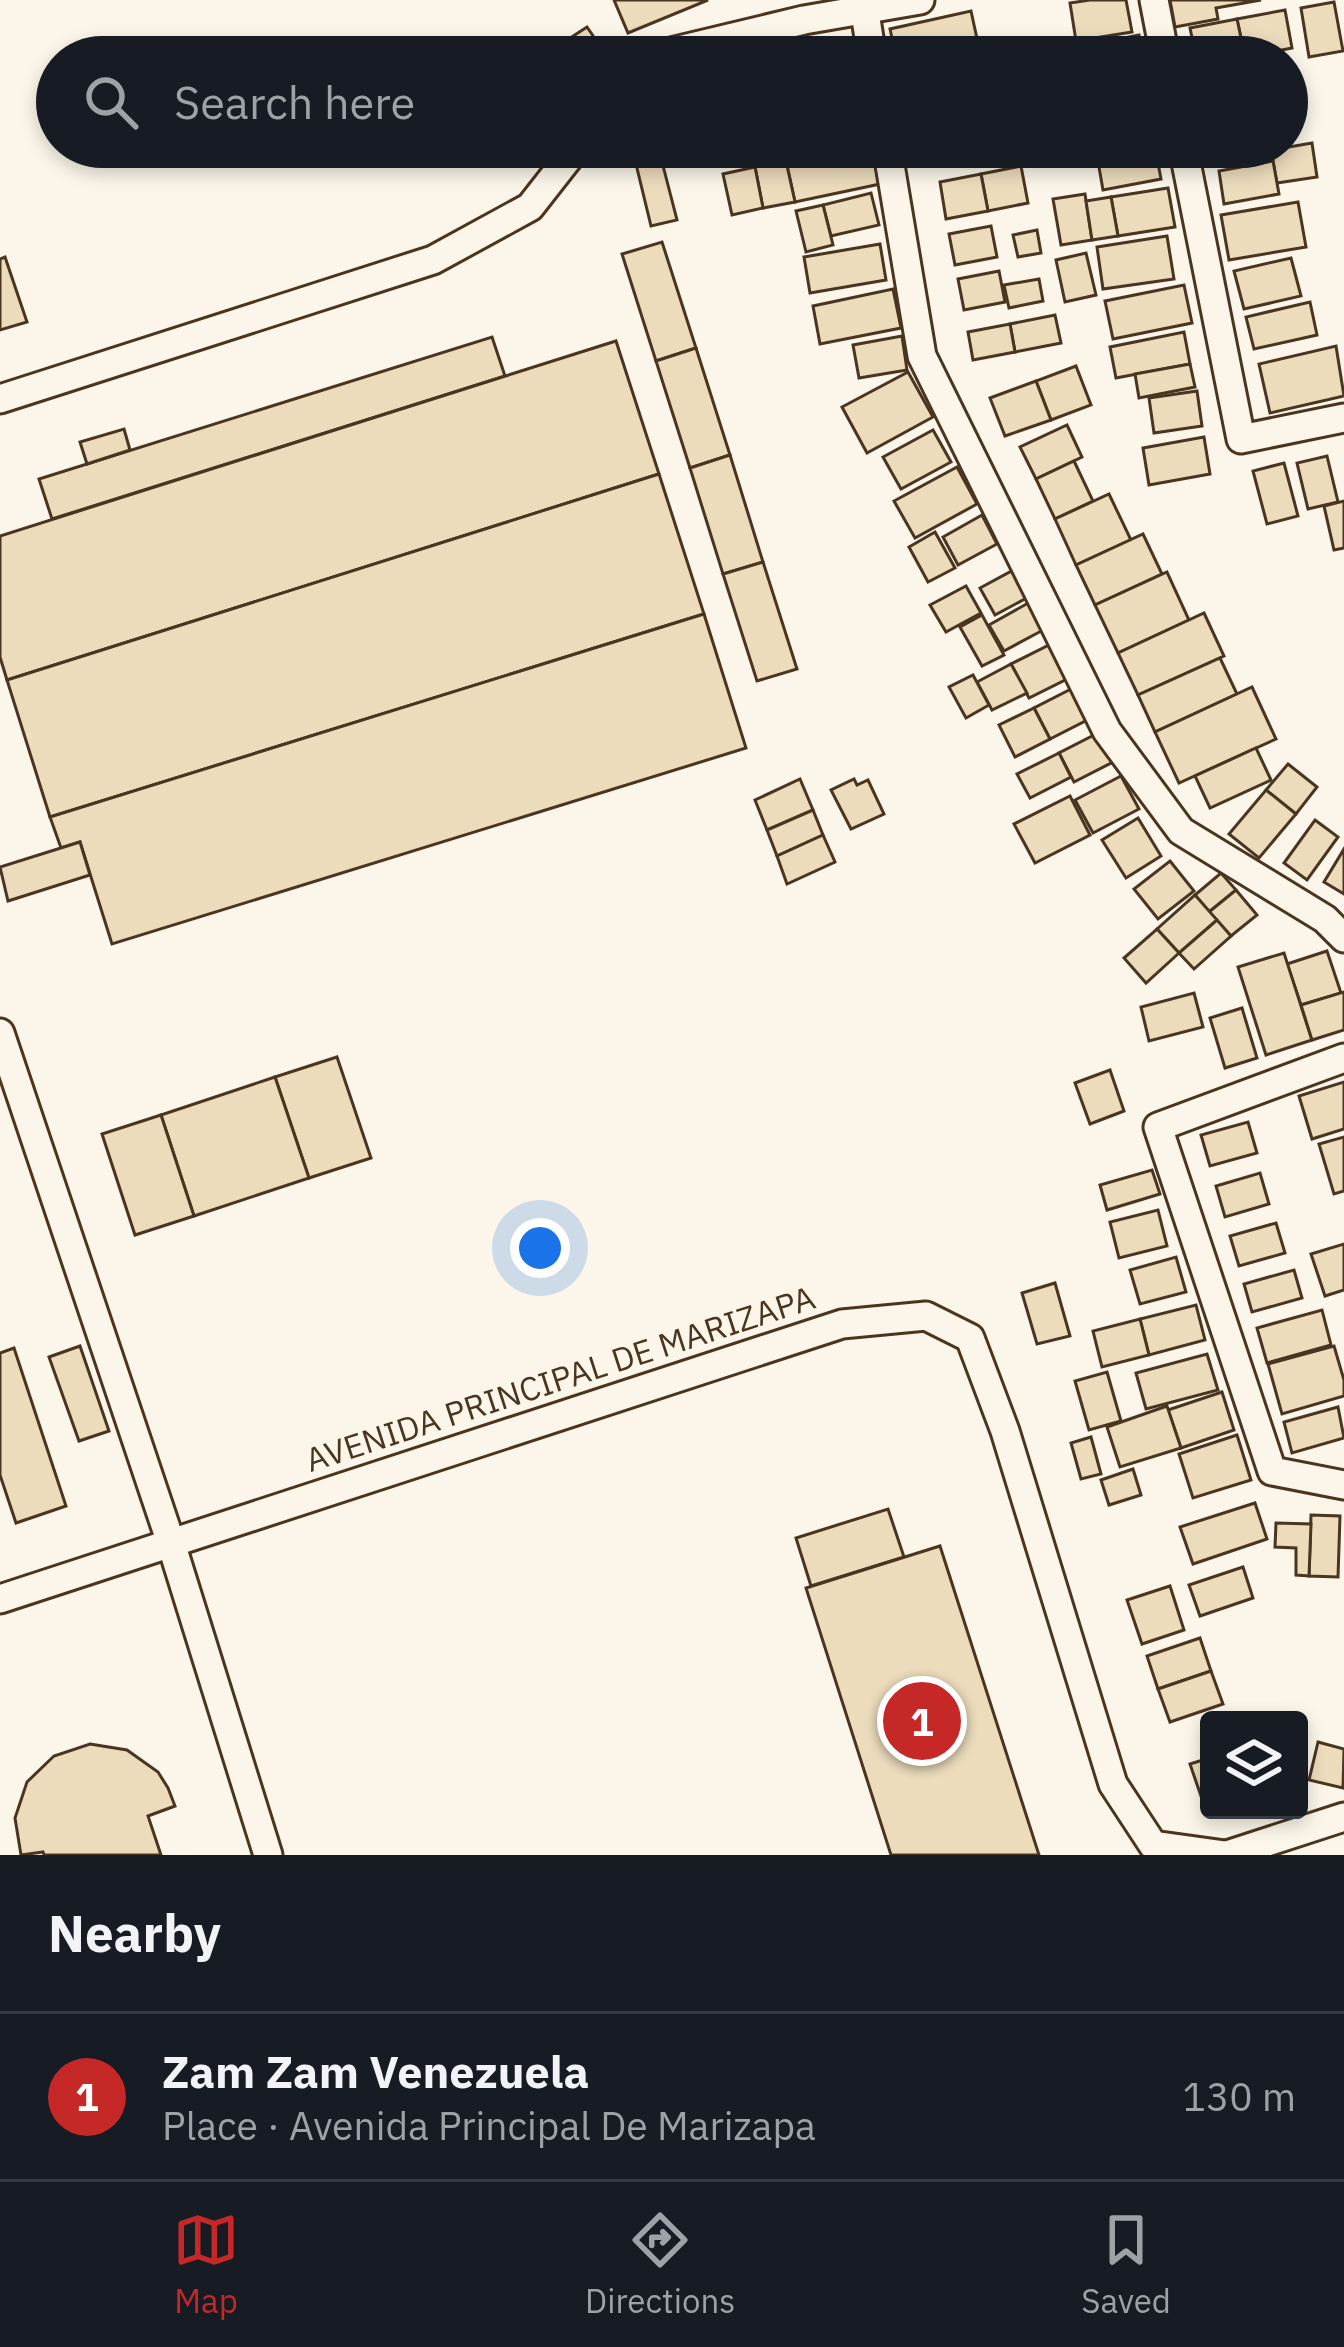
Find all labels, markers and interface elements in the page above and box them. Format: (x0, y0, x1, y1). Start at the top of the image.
search box (36, 36, 1308, 168)
icon: search (78, 69, 144, 135)
text: Search here (174, 73, 415, 131)
your location (510, 1218, 570, 1278)
street label: AVENIDA PRINCIPAL DE MARIZAPA (300, 1275, 820, 1481)
pin: 1 (883, 1676, 961, 1766)
map controls (1200, 1711, 1308, 1819)
button: layers (1200, 1711, 1308, 1819)
text: Nearby (48, 1900, 221, 1966)
text: Zam Zam Venezuela (162, 2042, 589, 2100)
text: 1 (75, 2071, 99, 2122)
text: 130 m (1183, 2071, 1296, 2122)
text: Place · Avenida Principal De Marizapa (162, 2100, 816, 2151)
tab: Map (173, 2207, 239, 2322)
tab: Directions (585, 2207, 735, 2322)
tab: Saved (1081, 2207, 1171, 2322)

